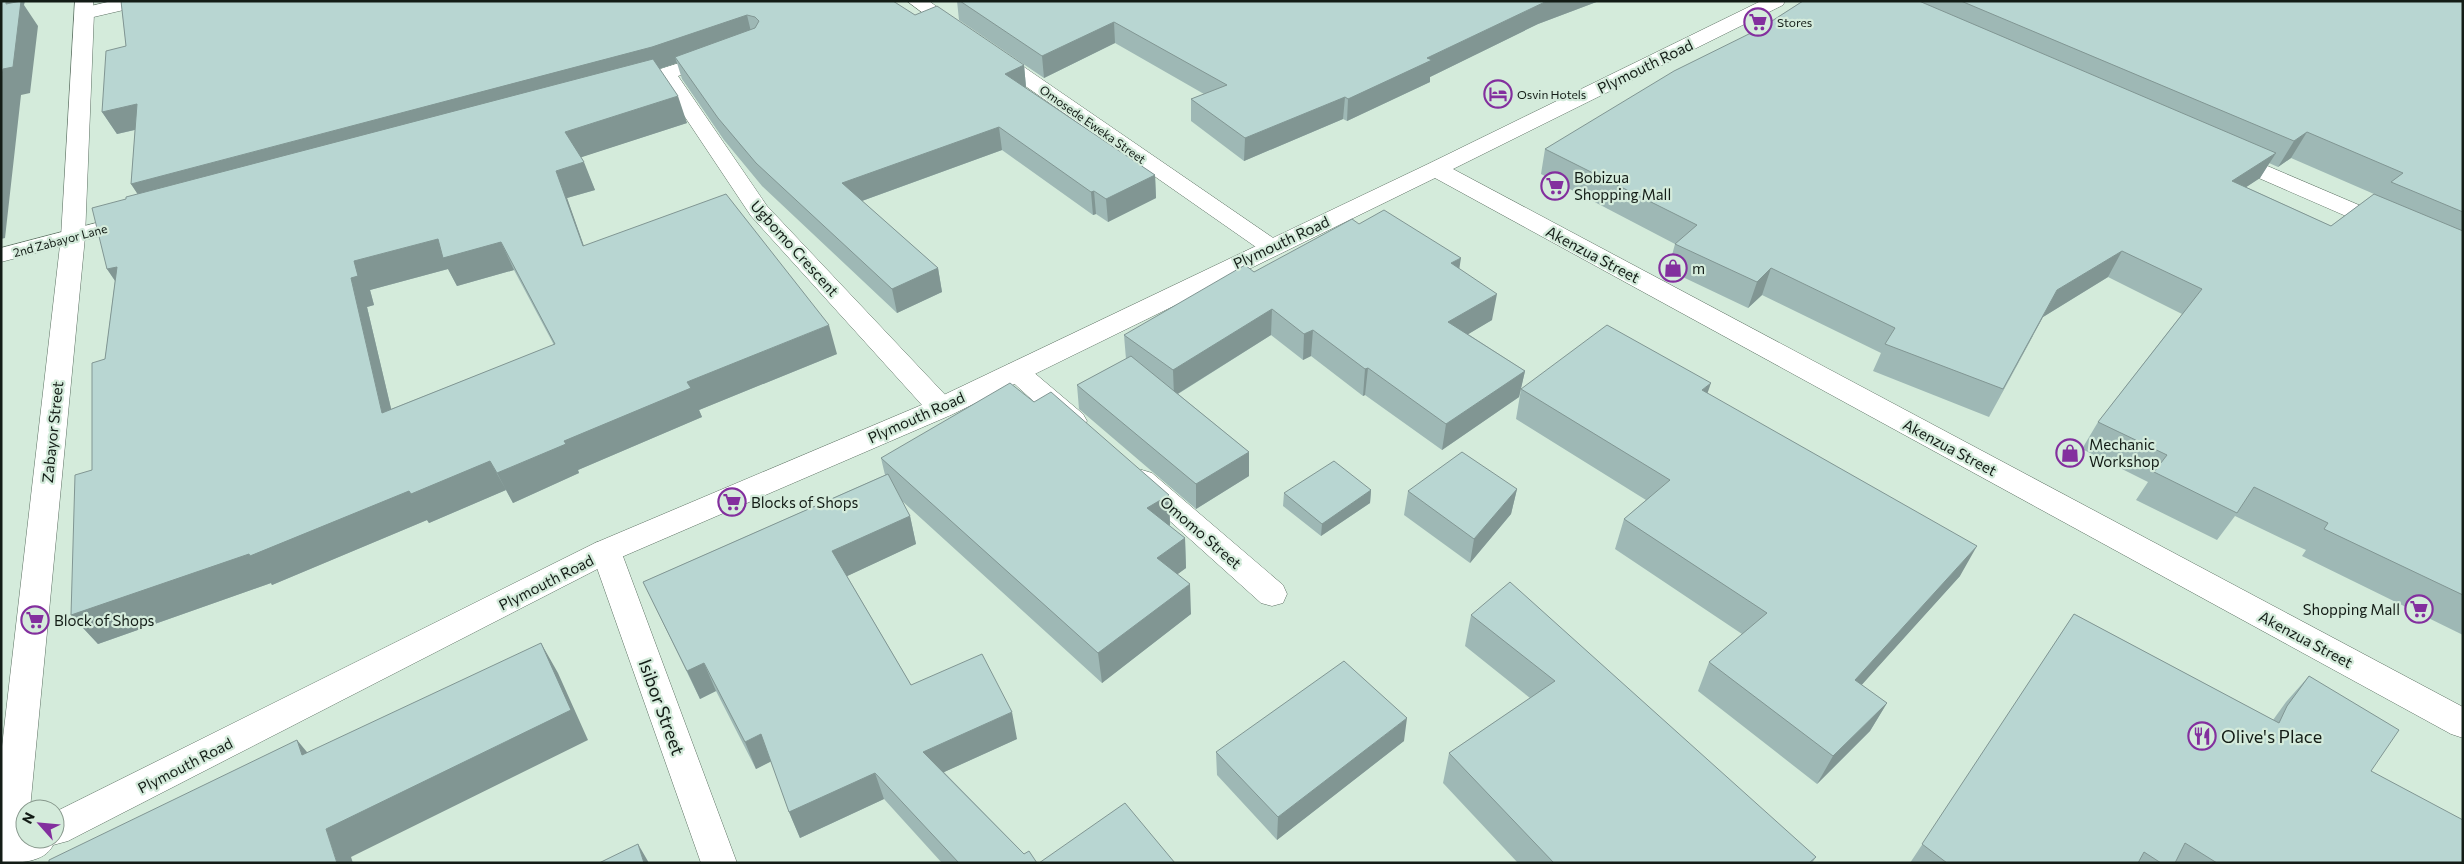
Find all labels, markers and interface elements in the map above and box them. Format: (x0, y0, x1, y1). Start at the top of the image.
supermarket icon: Stores (1743, 7, 1773, 37)
place label: Stores (1777, 15, 1812, 29)
street label: Plymouth Road (1594, 35, 1696, 97)
hotel icon: Osvin Hotels (1483, 79, 1513, 109)
street label: Omosede Eweka Street (1037, 82, 1149, 166)
place label: Osvin Hotels (1517, 87, 1586, 101)
place label: Bobizua Shopping Mall (1574, 168, 1671, 203)
supermarket icon: Bobizua Shopping Mall (1540, 171, 1570, 201)
street label: Ugbomo Crescent (747, 196, 843, 300)
street label: Plymouth Road (1230, 212, 1332, 272)
street label: 2nd Zabayor Lane (11, 221, 109, 259)
street label: Akenzua Street (1543, 222, 1643, 286)
shop icon: m (1658, 253, 1688, 283)
place label: m (1692, 259, 1705, 277)
street label: Zabayor Street (38, 380, 66, 484)
street label: Plymouth Road (865, 388, 967, 446)
street label: Akenzua Street (1900, 415, 2000, 479)
place label: Mechanic Workshop (2089, 435, 2160, 470)
shop icon: Mechanic Workshop (2055, 438, 2085, 468)
supermarket icon: Blocks of Shops (717, 487, 747, 517)
street label: Omomo Street (1157, 492, 1245, 572)
place label: Blocks of Shops (751, 493, 858, 511)
street label: Plymouth Road (496, 550, 596, 614)
supermarket icon: Shopping Mall (2404, 594, 2434, 624)
place label: Shopping Mall (2303, 600, 2400, 618)
supermarket icon: Block of Shops (20, 605, 50, 635)
street label: Akenzua Street (2256, 607, 2356, 671)
place label: Block of Shops (54, 611, 155, 629)
street label: Isibor Street (634, 656, 690, 758)
restaurant icon: Olive's Place (2187, 721, 2217, 751)
place label: Olive's Place (2221, 725, 2322, 747)
street label: Plymouth Road (135, 733, 235, 797)
north arrow (15, 799, 65, 849)
text: N (18, 809, 38, 826)

